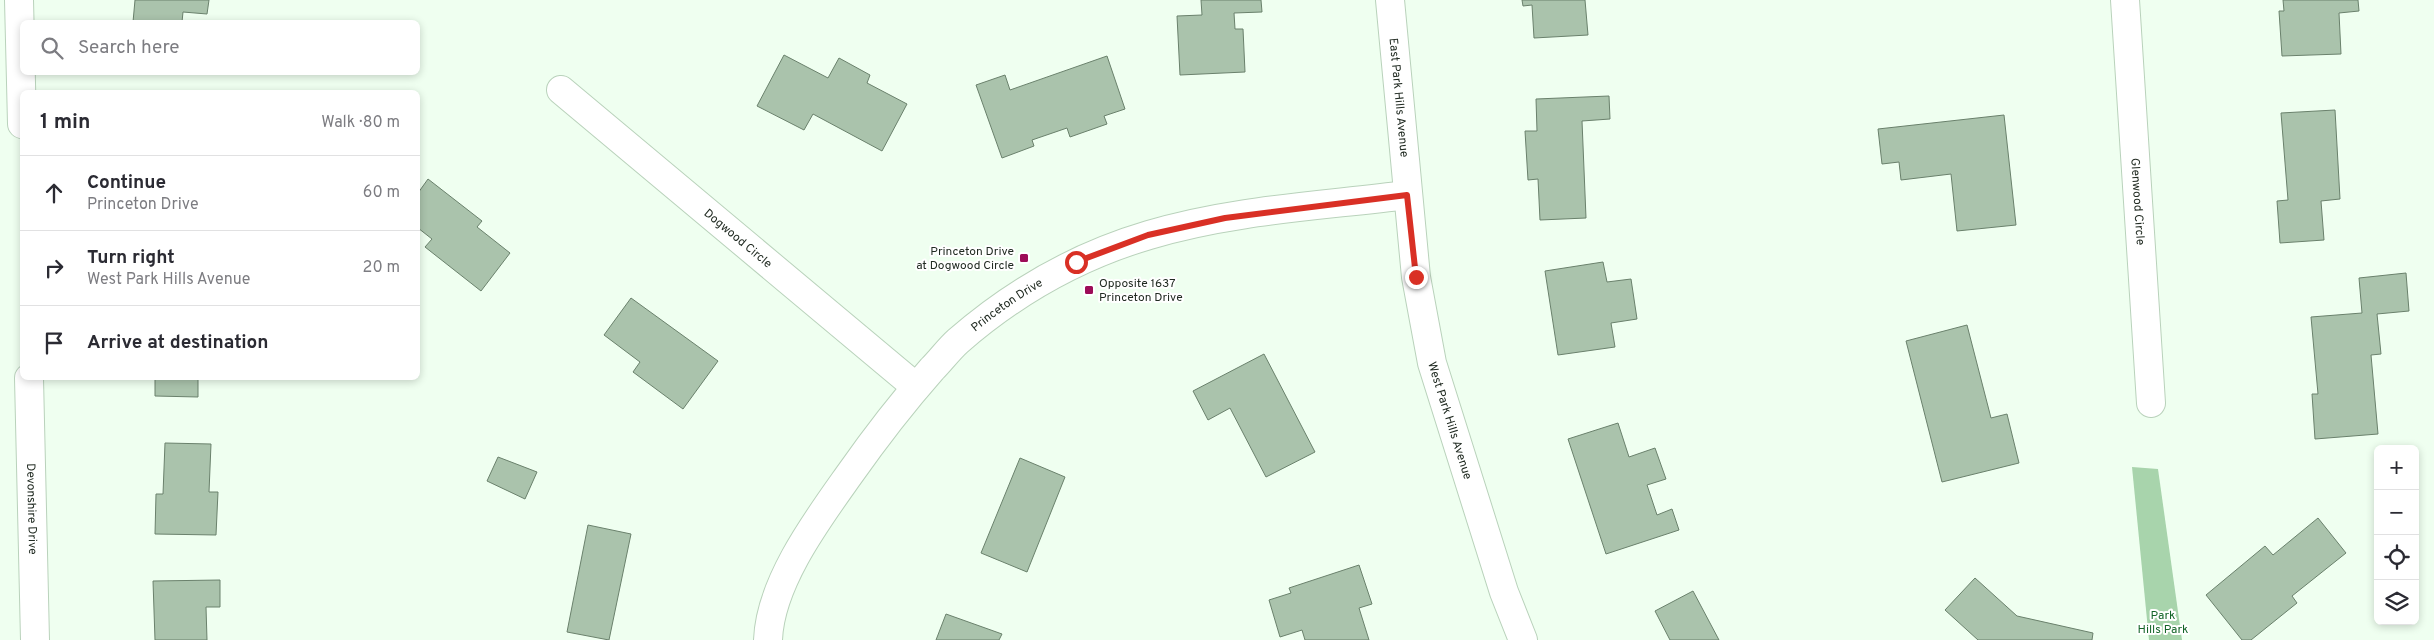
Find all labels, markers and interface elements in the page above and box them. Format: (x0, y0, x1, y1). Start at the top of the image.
search box (20, 20, 420, 75)
icon: search (38, 34, 66, 62)
text: Search here (78, 36, 180, 60)
street label: East Park Hills Avenue (1385, 37, 1412, 158)
text: 1 min (40, 109, 90, 136)
text: Walk · 80 m (321, 113, 400, 133)
street label: Glenwood Circle (2126, 158, 2148, 246)
text: Continue (87, 171, 166, 195)
icon: ahead (40, 179, 68, 207)
text: 60 m (363, 183, 400, 203)
text: Princeton Drive (87, 195, 199, 215)
street label: Dogwood Circle (700, 206, 775, 272)
place label: Princeton Drive at Dogwood Circle (916, 244, 1014, 274)
text: Turn right (87, 246, 175, 270)
route start (1065, 251, 1088, 274)
marker: Princeton Drive at Dogwood Circle (1018, 252, 1030, 264)
icon: right (40, 254, 68, 282)
text: 20 m (363, 258, 400, 278)
route end (1405, 266, 1428, 289)
text: West Park Hills Avenue (87, 270, 250, 290)
street label: Princeton Drive (968, 275, 1046, 336)
place label: Opposite 1637 Princeton Drive (1099, 276, 1183, 306)
marker: Opposite 1637 Princeton Drive (1083, 284, 1095, 296)
icon: arrive (40, 329, 68, 357)
text: Arrive at destination (87, 331, 268, 355)
street label: West Park Hills Avenue (1423, 360, 1475, 482)
map controls (2374, 445, 2419, 625)
button: + (2374, 445, 2419, 490)
street label: Devonshire Drive (22, 463, 40, 555)
button: − (2374, 490, 2419, 535)
button: locate (2374, 535, 2419, 580)
button: layers (2374, 580, 2419, 625)
park label: Park Hills Park (2138, 608, 2188, 638)

